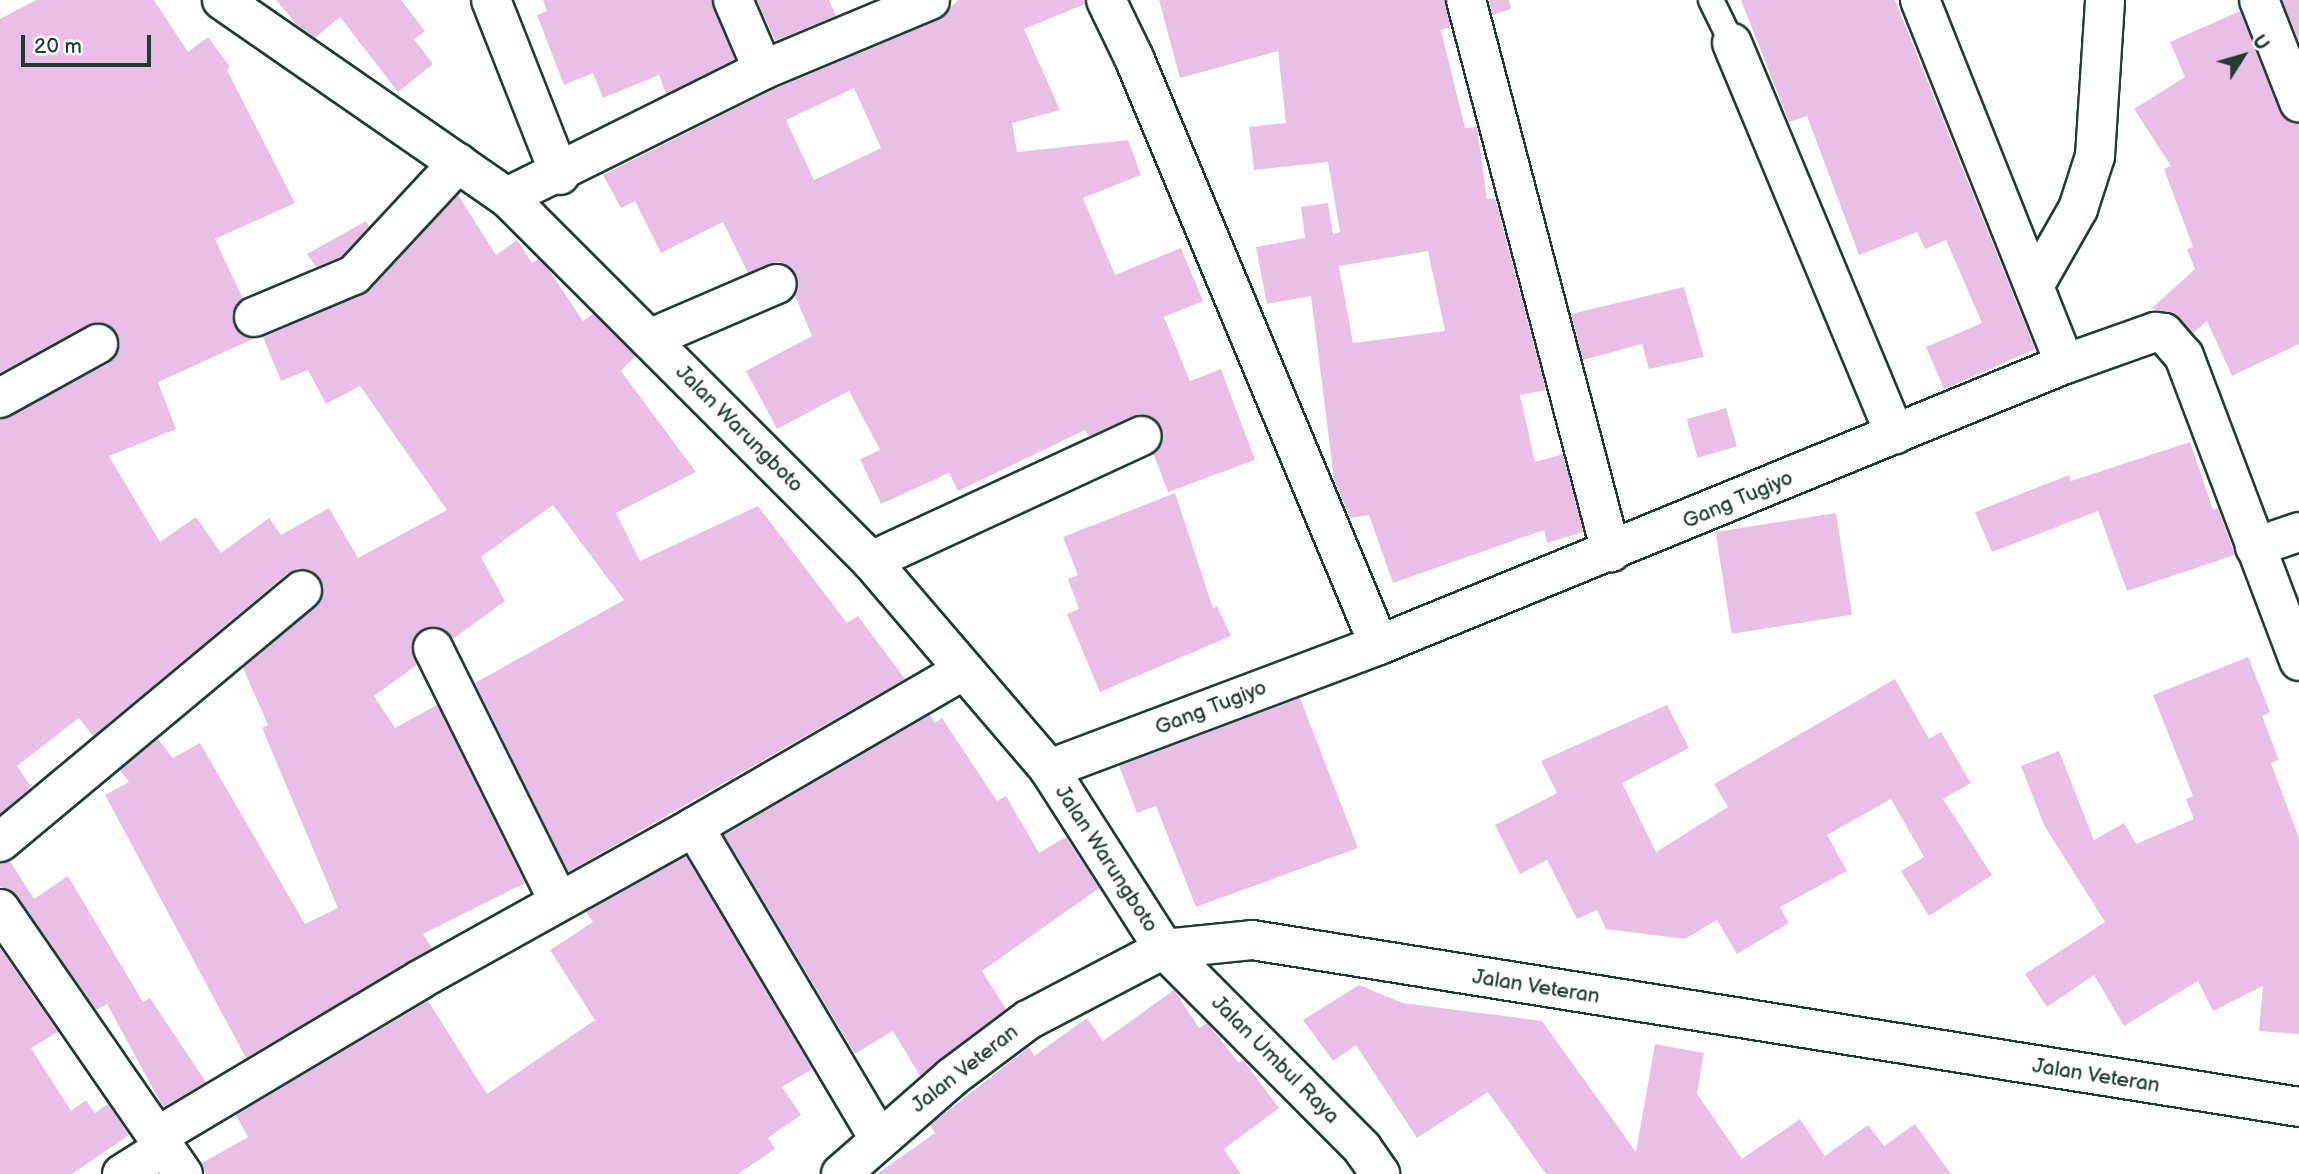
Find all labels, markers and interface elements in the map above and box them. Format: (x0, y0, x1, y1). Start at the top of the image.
scale bar (24, 21, 154, 65)
north arrow (2208, 21, 2278, 91)
text: U (2247, 31, 2273, 55)
text: 20 m (34, 34, 82, 59)
street label: Jalan Warungboto (670, 360, 808, 498)
street label: Gang Tugiyo (1679, 465, 1797, 535)
street label: Gang Tugiyo (1151, 675, 1271, 741)
street label: Jalan Warungboto (1049, 781, 1163, 937)
street label: Jalan Veteran (1470, 964, 1602, 1010)
street label: Jalan Umbul Raya (1206, 991, 1344, 1129)
street label: Jalan Veteran (906, 1019, 1024, 1119)
street label: Jalan Veteran (2030, 1053, 2162, 1099)

